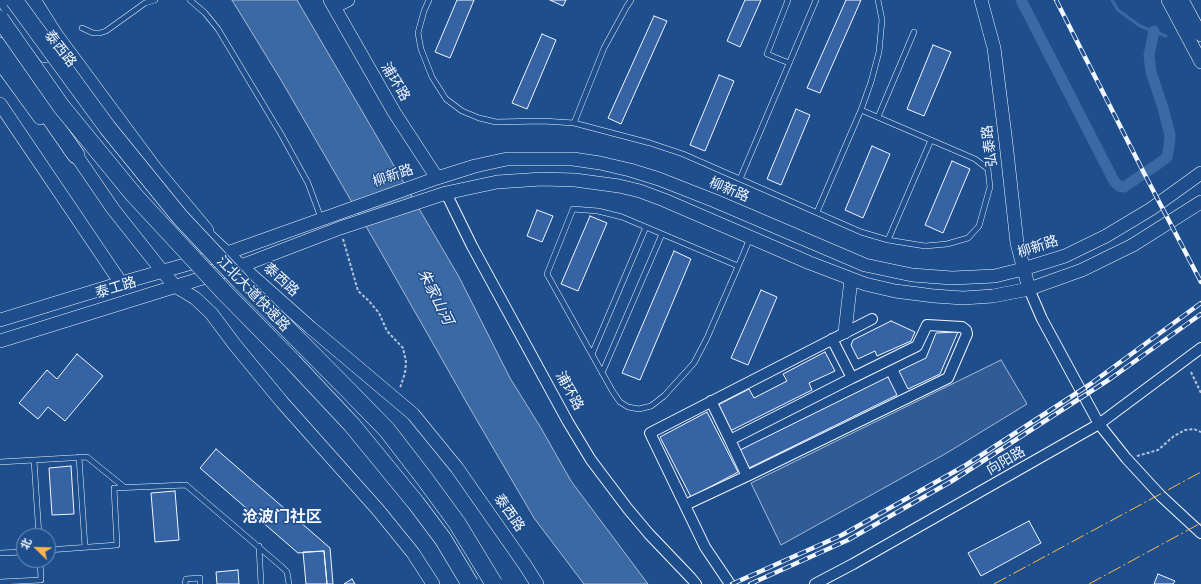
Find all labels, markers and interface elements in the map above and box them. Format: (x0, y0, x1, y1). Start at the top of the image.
street label: 泰西路 (40, 27, 80, 71)
street label: 浦环路 (377, 60, 413, 104)
street label: 弘泰路 (979, 124, 1001, 168)
street label: 柳新路 (370, 161, 416, 191)
street label: 柳新路 (706, 174, 752, 206)
street label: 柳新路 (1015, 233, 1061, 261)
street label: 江北大道快速路 (213, 253, 293, 335)
street label: 泰西路 (260, 260, 302, 300)
water label: 朱家山河 (413, 266, 457, 328)
street label: 泰工路 (93, 274, 139, 302)
street label: 浦环路 (551, 369, 587, 413)
street label: 向阳路 (984, 443, 1028, 479)
street label: 泰西路 (490, 491, 528, 535)
district label: 沧波门社区 (242, 508, 322, 528)
north arrow (16, 528, 56, 568)
text: 北 (16, 536, 34, 551)

